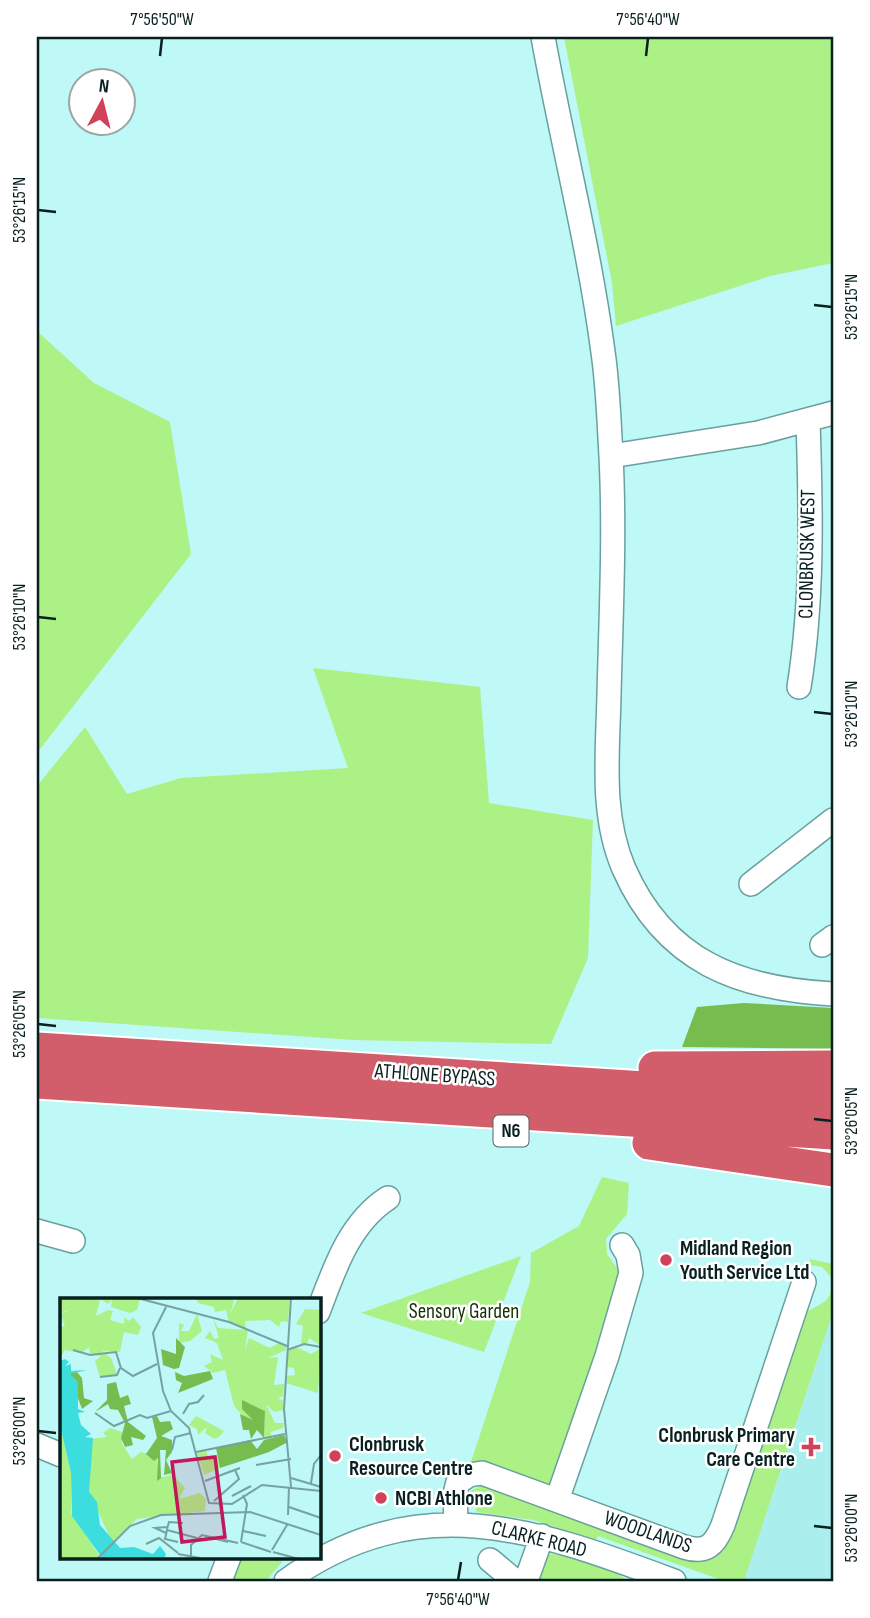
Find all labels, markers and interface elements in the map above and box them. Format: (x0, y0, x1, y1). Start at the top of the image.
text: 7°56'50"W (130, 9, 194, 30)
text: 7°56'40"W (616, 9, 680, 30)
north arrow (66, 66, 136, 136)
text: N (97, 75, 110, 99)
text: 53°26'15"N (9, 177, 30, 243)
text: 53°26'15"N (841, 274, 862, 340)
street label: CLONBRUSK WEST (793, 489, 821, 619)
text: 53°26'10"N (9, 583, 30, 651)
text: 53°26'10"N (841, 680, 862, 748)
text: 53°26'05"N (9, 990, 30, 1058)
street label: ATHLONE BYPASS (373, 1058, 496, 1092)
text: 53°26'05"N (841, 1087, 862, 1155)
road number: N6 (494, 1116, 528, 1147)
place label: Midland Region Youth Service Ltd (680, 1236, 810, 1285)
marker: Midland Region Youth Service Ltd (658, 1252, 674, 1268)
inset map (60, 1298, 320, 1558)
park label: Sensory Garden (409, 1299, 519, 1324)
text: 53°26'00"N (9, 1397, 30, 1465)
place label: Clonbrusk Primary Care Centre (658, 1423, 795, 1472)
place label: Clonbrusk Resource Centre (349, 1432, 473, 1481)
marker: Clonbrusk Primary Care Centre (801, 1437, 821, 1457)
marker: Clonbrusk Resource Centre (327, 1448, 343, 1464)
place label: NCBI Athlone (395, 1486, 493, 1511)
marker: NCBI Athlone (373, 1490, 389, 1506)
text: 53°26'00"N (841, 1494, 862, 1562)
street label: WOODLANDS (601, 1505, 695, 1559)
street label: CLARKE ROAD (489, 1515, 589, 1563)
text: 7°56'40"W (426, 1589, 490, 1610)

